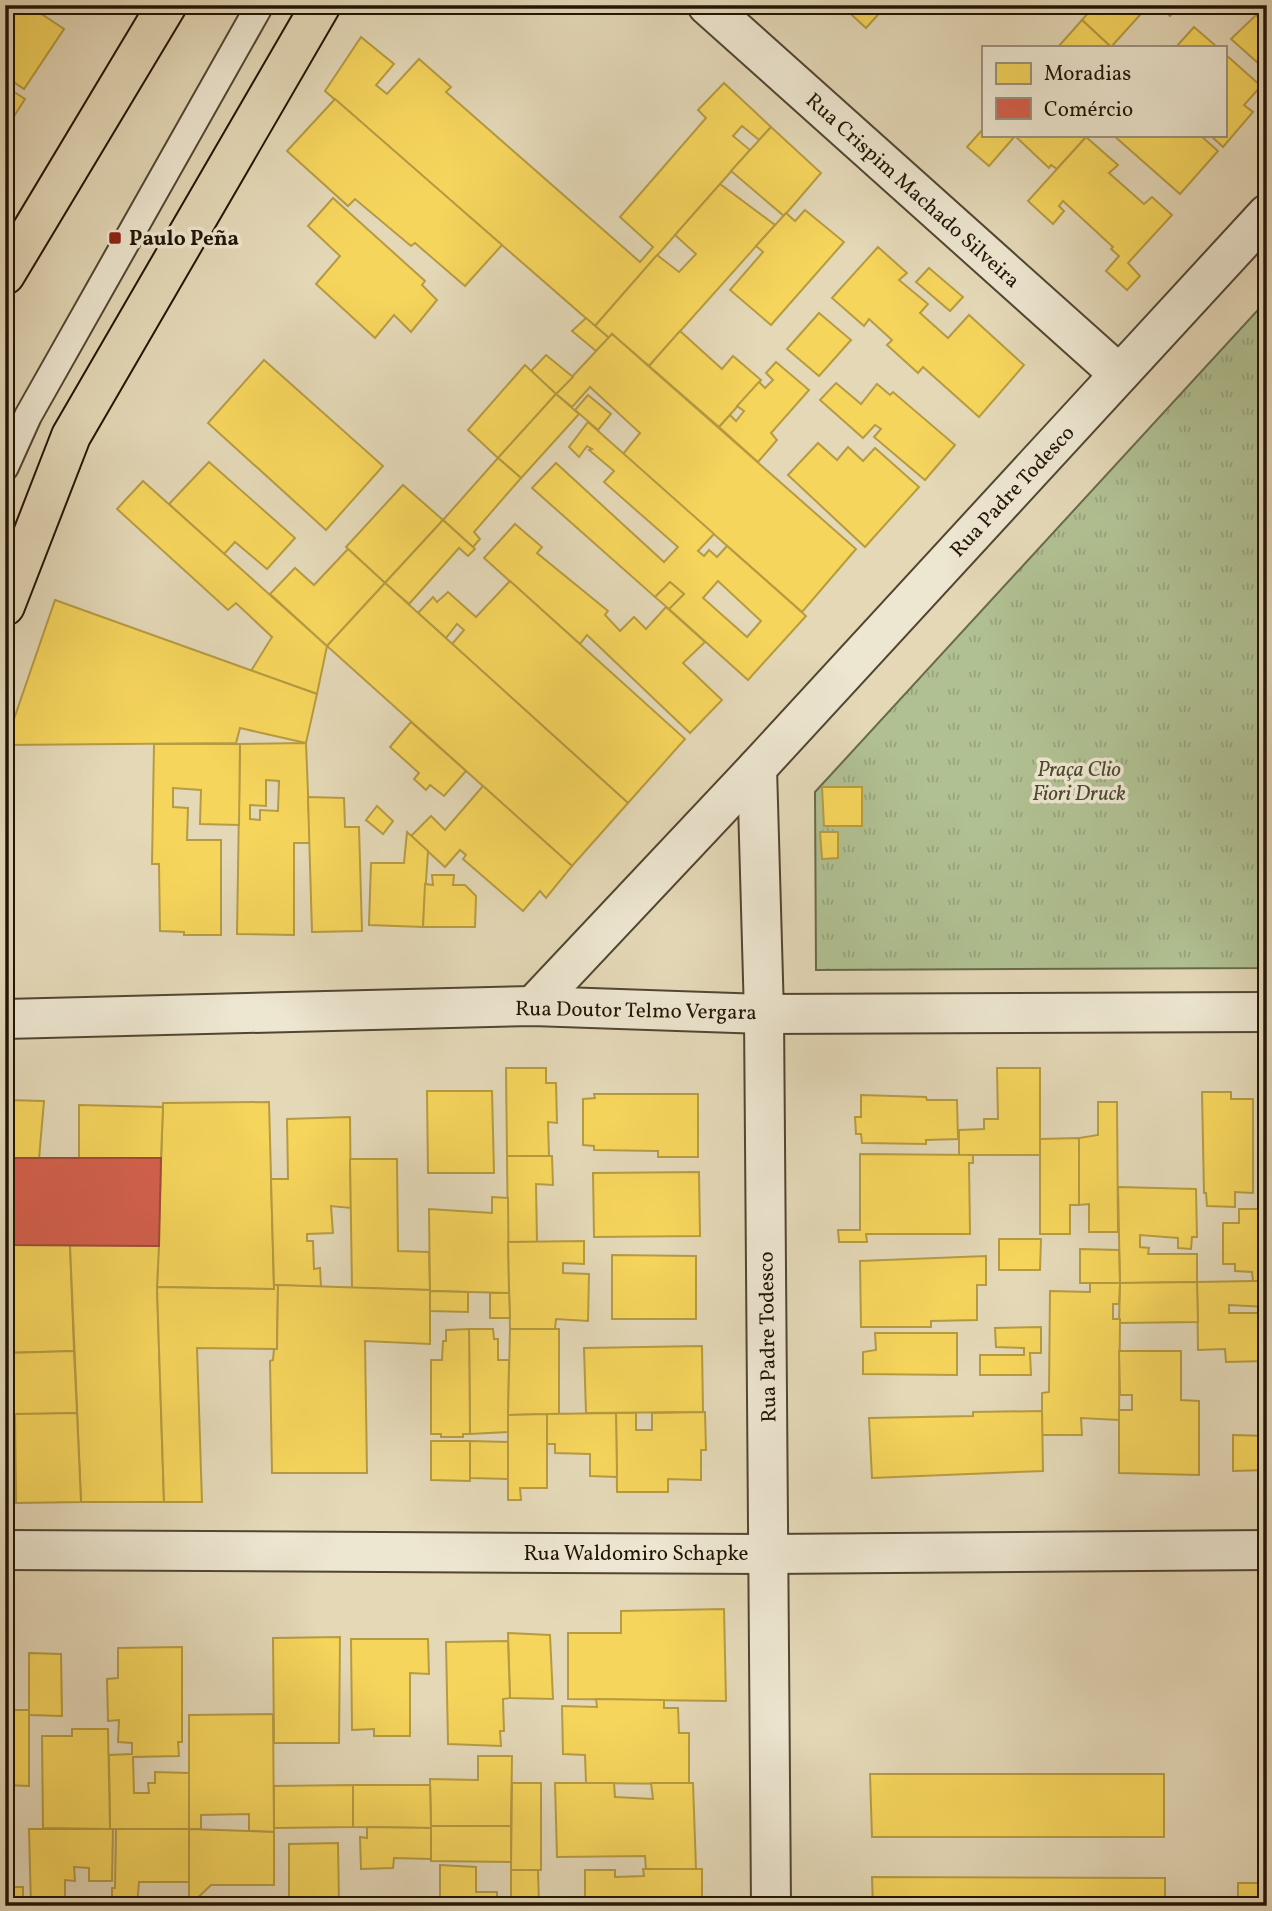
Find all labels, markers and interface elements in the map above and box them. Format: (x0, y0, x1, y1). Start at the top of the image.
legend (982, 46, 1226, 136)
text: Moradias (1044, 60, 1131, 89)
street label: Rua Crispim Machado Silveira (798, 87, 1026, 295)
text: Comércio (1044, 96, 1133, 125)
place label: Paulo Peña (129, 225, 239, 254)
marker: Paulo Peña (107, 230, 123, 246)
street label: Rua Padre Todesco (944, 420, 1082, 564)
park label: Praça Clio Fiori Druck (1032, 756, 1126, 809)
street label: Rua Doutor Telmo Vergara (515, 995, 757, 1028)
street label: Rua Padre Todesco (753, 1251, 784, 1423)
street label: Rua Waldomiro Schapke (524, 1540, 749, 1569)

